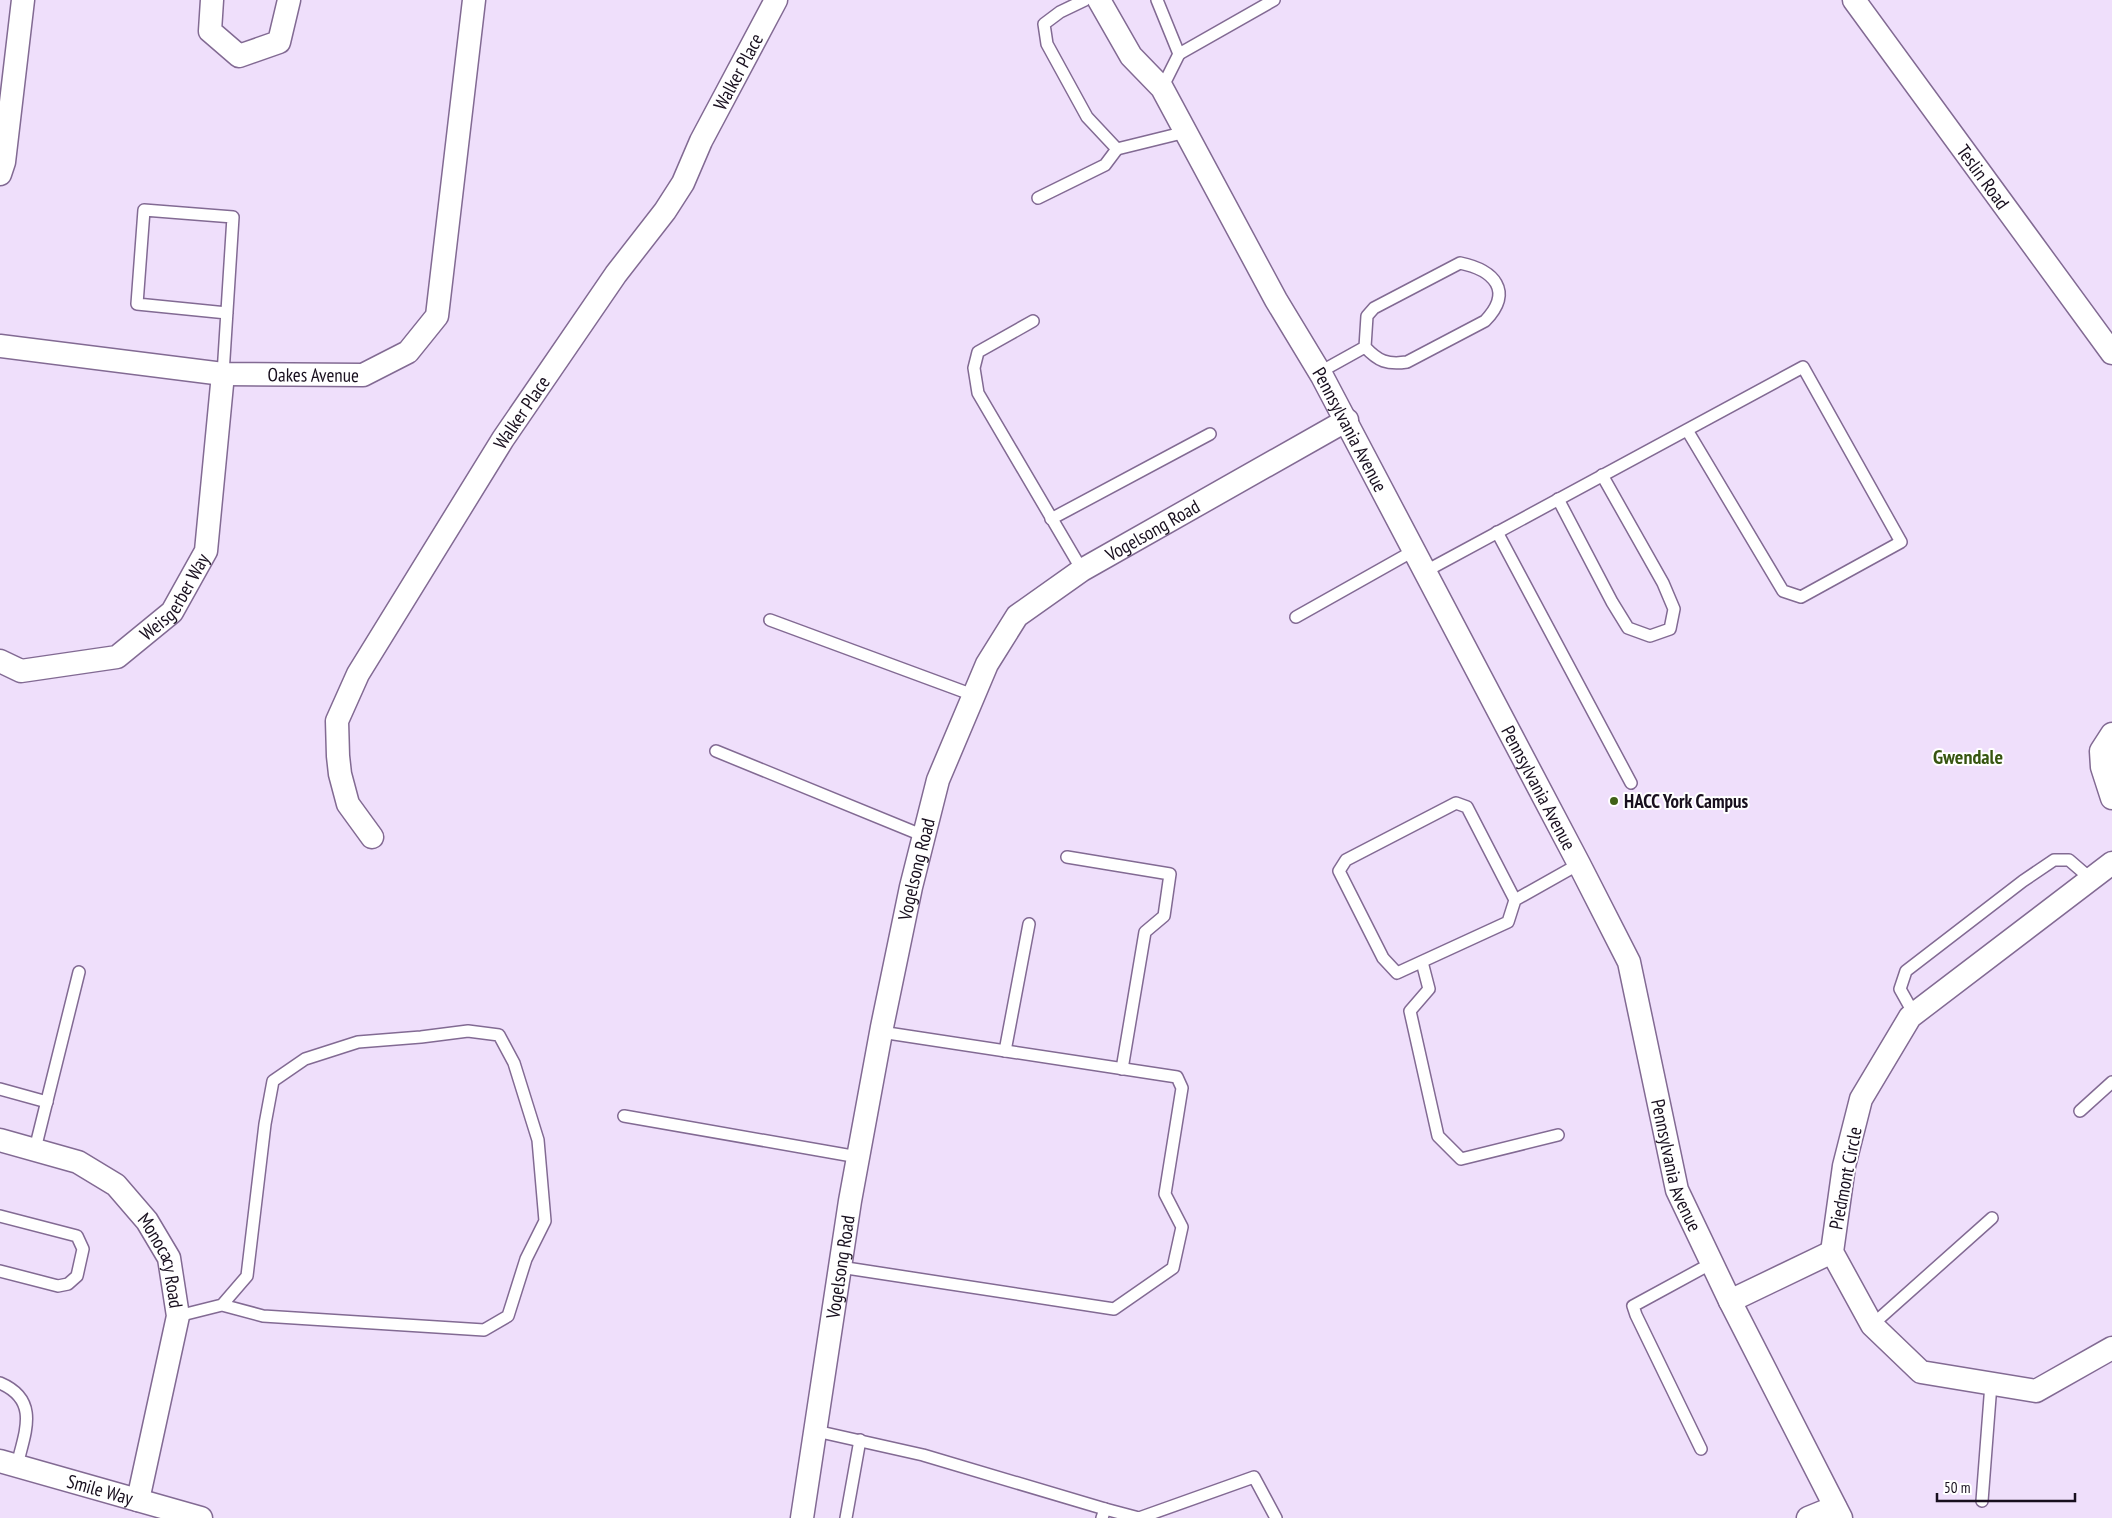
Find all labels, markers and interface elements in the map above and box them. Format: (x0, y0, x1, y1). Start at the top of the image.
street label: Walker Place (708, 29, 768, 114)
street label: Teslin Road (1952, 140, 2015, 214)
street label: Oakes Avenue (268, 362, 359, 387)
street label: Pennsylvania Avenue (1307, 363, 1393, 496)
street label: Walker Place (488, 371, 555, 453)
street label: Vogelsong Road (1100, 494, 1204, 567)
street label: Weisgerber Way (135, 548, 215, 645)
street label: Pennsylvania Avenue (1496, 721, 1582, 854)
district label: Gwendale (1933, 744, 2003, 770)
place label: HACC York Campus (1624, 789, 1748, 813)
marker: HACC York Campus (1608, 795, 1620, 807)
street label: Vogelsong Road (892, 816, 940, 923)
street label: Pennsylvania Avenue (1646, 1097, 1707, 1235)
street label: Piedmont Circle (1823, 1125, 1867, 1231)
street label: Monocacy Road (133, 1208, 189, 1310)
street label: Vogelsong Road (820, 1213, 860, 1321)
street label: Smile Way (64, 1469, 137, 1510)
scale bar (1937, 1470, 2074, 1502)
text: 50 m (1944, 1478, 1970, 1497)

